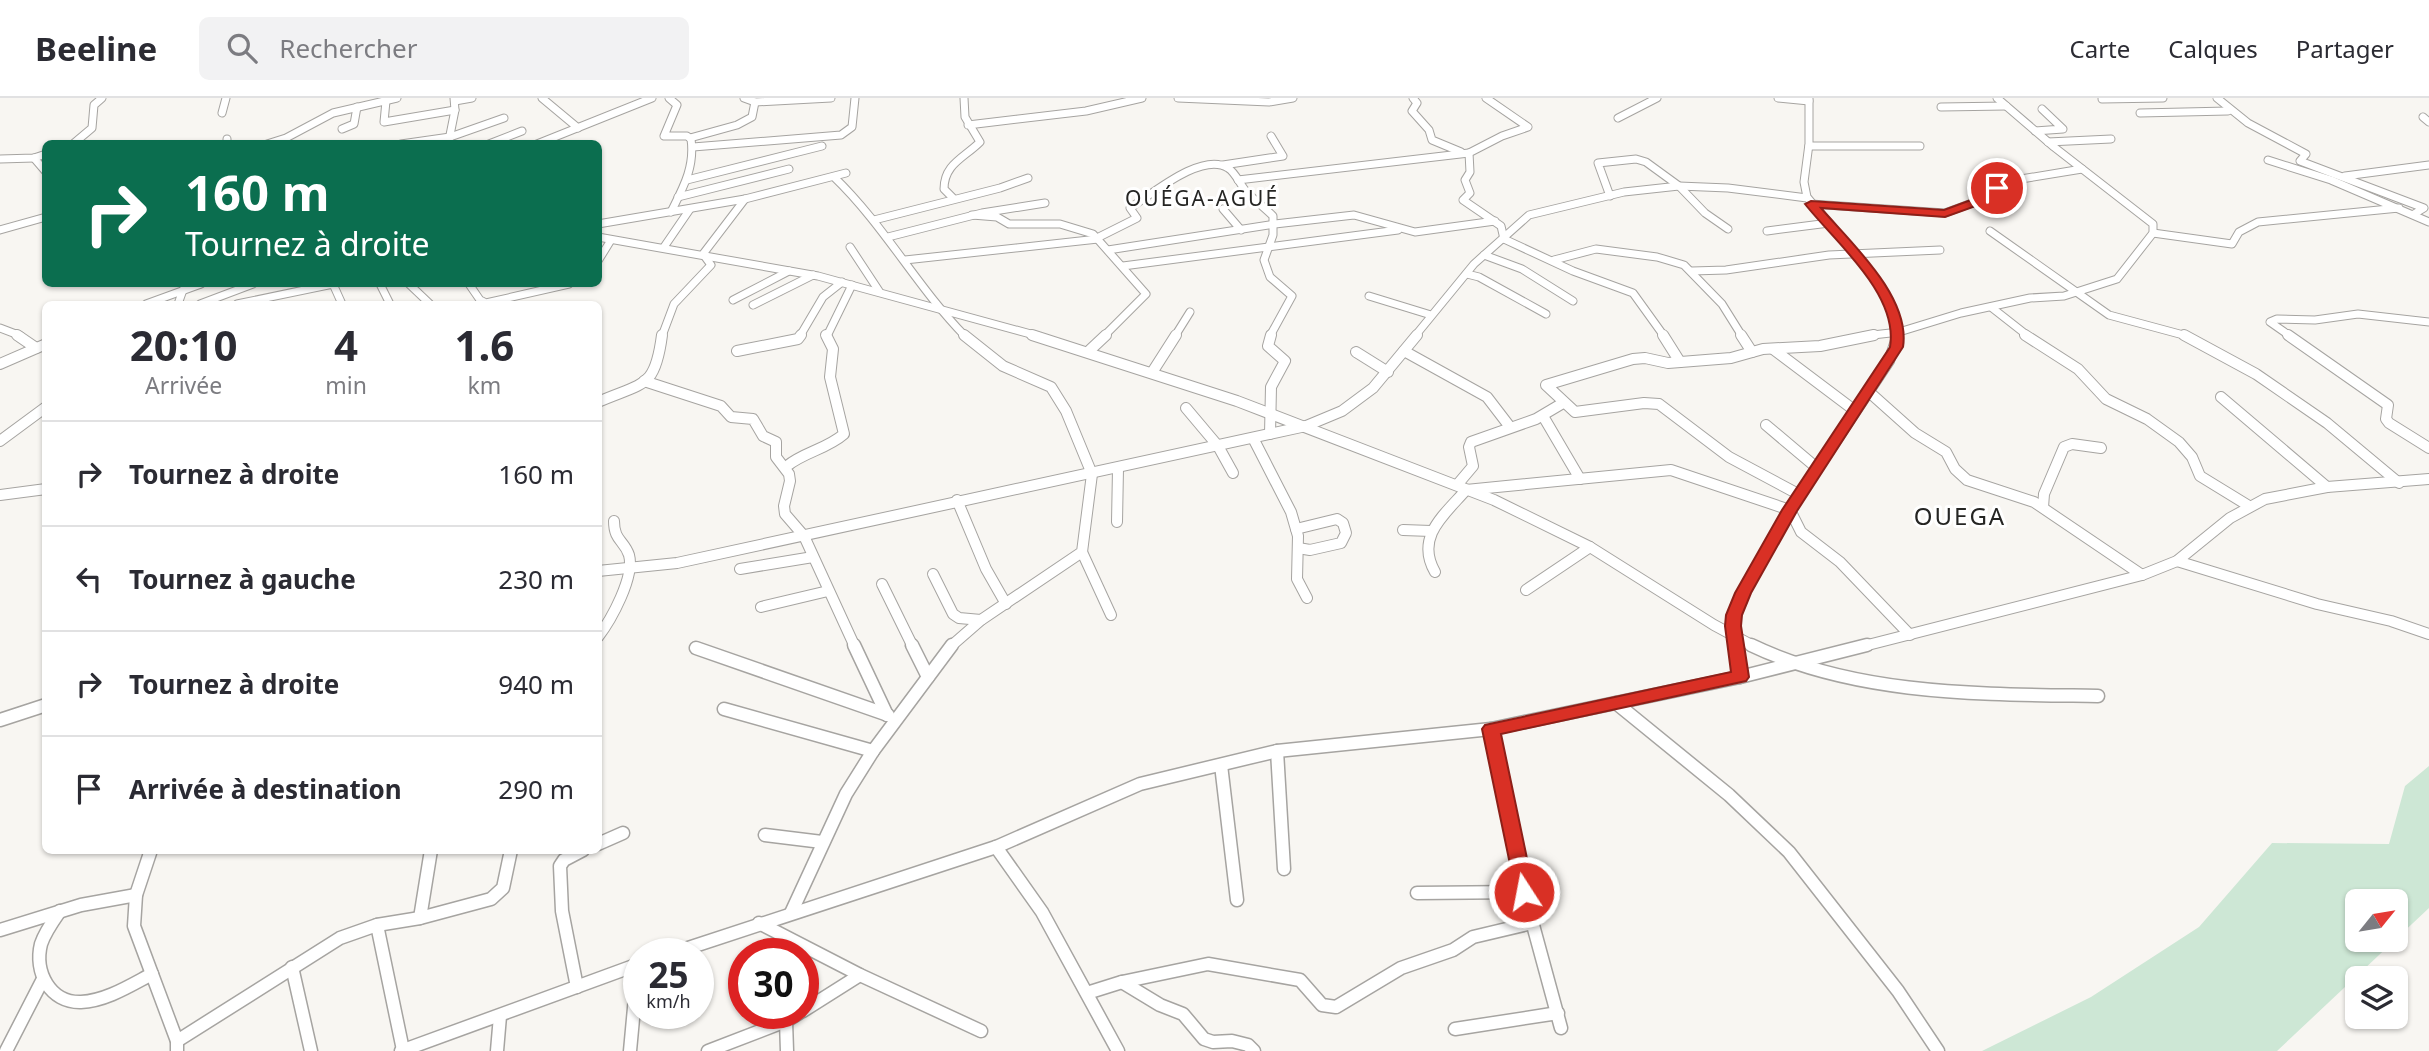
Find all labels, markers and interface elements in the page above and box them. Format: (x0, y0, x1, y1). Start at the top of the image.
search box (199, 17, 689, 80)
text: Beeline (35, 26, 157, 71)
icon: search (223, 29, 261, 67)
text: Rechercher (279, 30, 417, 66)
text: Carte (2070, 32, 2130, 65)
text: Calques (2168, 32, 2258, 65)
text: Partager (2296, 32, 2394, 65)
pin (1967, 158, 2027, 218)
text: 160 m (185, 159, 330, 225)
icon: right (70, 168, 161, 259)
icon: arrive (1978, 169, 2016, 207)
district label: OUÉGA-AGUÉ (1125, 184, 1279, 212)
text: Tournez à droite (185, 222, 430, 265)
text: 20:10 (130, 316, 238, 373)
text: 4 (334, 316, 358, 373)
text: 1.6 (454, 316, 514, 373)
text: Arrivée (145, 369, 222, 401)
text: min (325, 369, 367, 401)
text: km (468, 369, 501, 401)
icon: right (70, 455, 108, 493)
text: Tournez à droite (129, 456, 339, 492)
text: 160 m (498, 456, 574, 492)
district label: OUEGA (1914, 499, 2006, 532)
icon: left (70, 560, 108, 598)
text: Tournez à gauche (129, 561, 356, 597)
text: 230 m (498, 561, 574, 597)
icon: right (70, 665, 108, 703)
text: Tournez à droite (129, 666, 339, 702)
text: 940 m (498, 666, 574, 702)
icon: arrive (70, 770, 108, 808)
text: Arrivée à destination (129, 771, 402, 807)
text: 290 m (498, 771, 574, 807)
position arrow (1487, 855, 1561, 929)
north arrow (2345, 889, 2408, 952)
map controls (2345, 889, 2408, 1029)
speed limit sign: 30 (728, 938, 819, 1029)
text: 25 (648, 951, 689, 998)
button: layers (2345, 966, 2408, 1029)
text: km/h (646, 989, 691, 1013)

